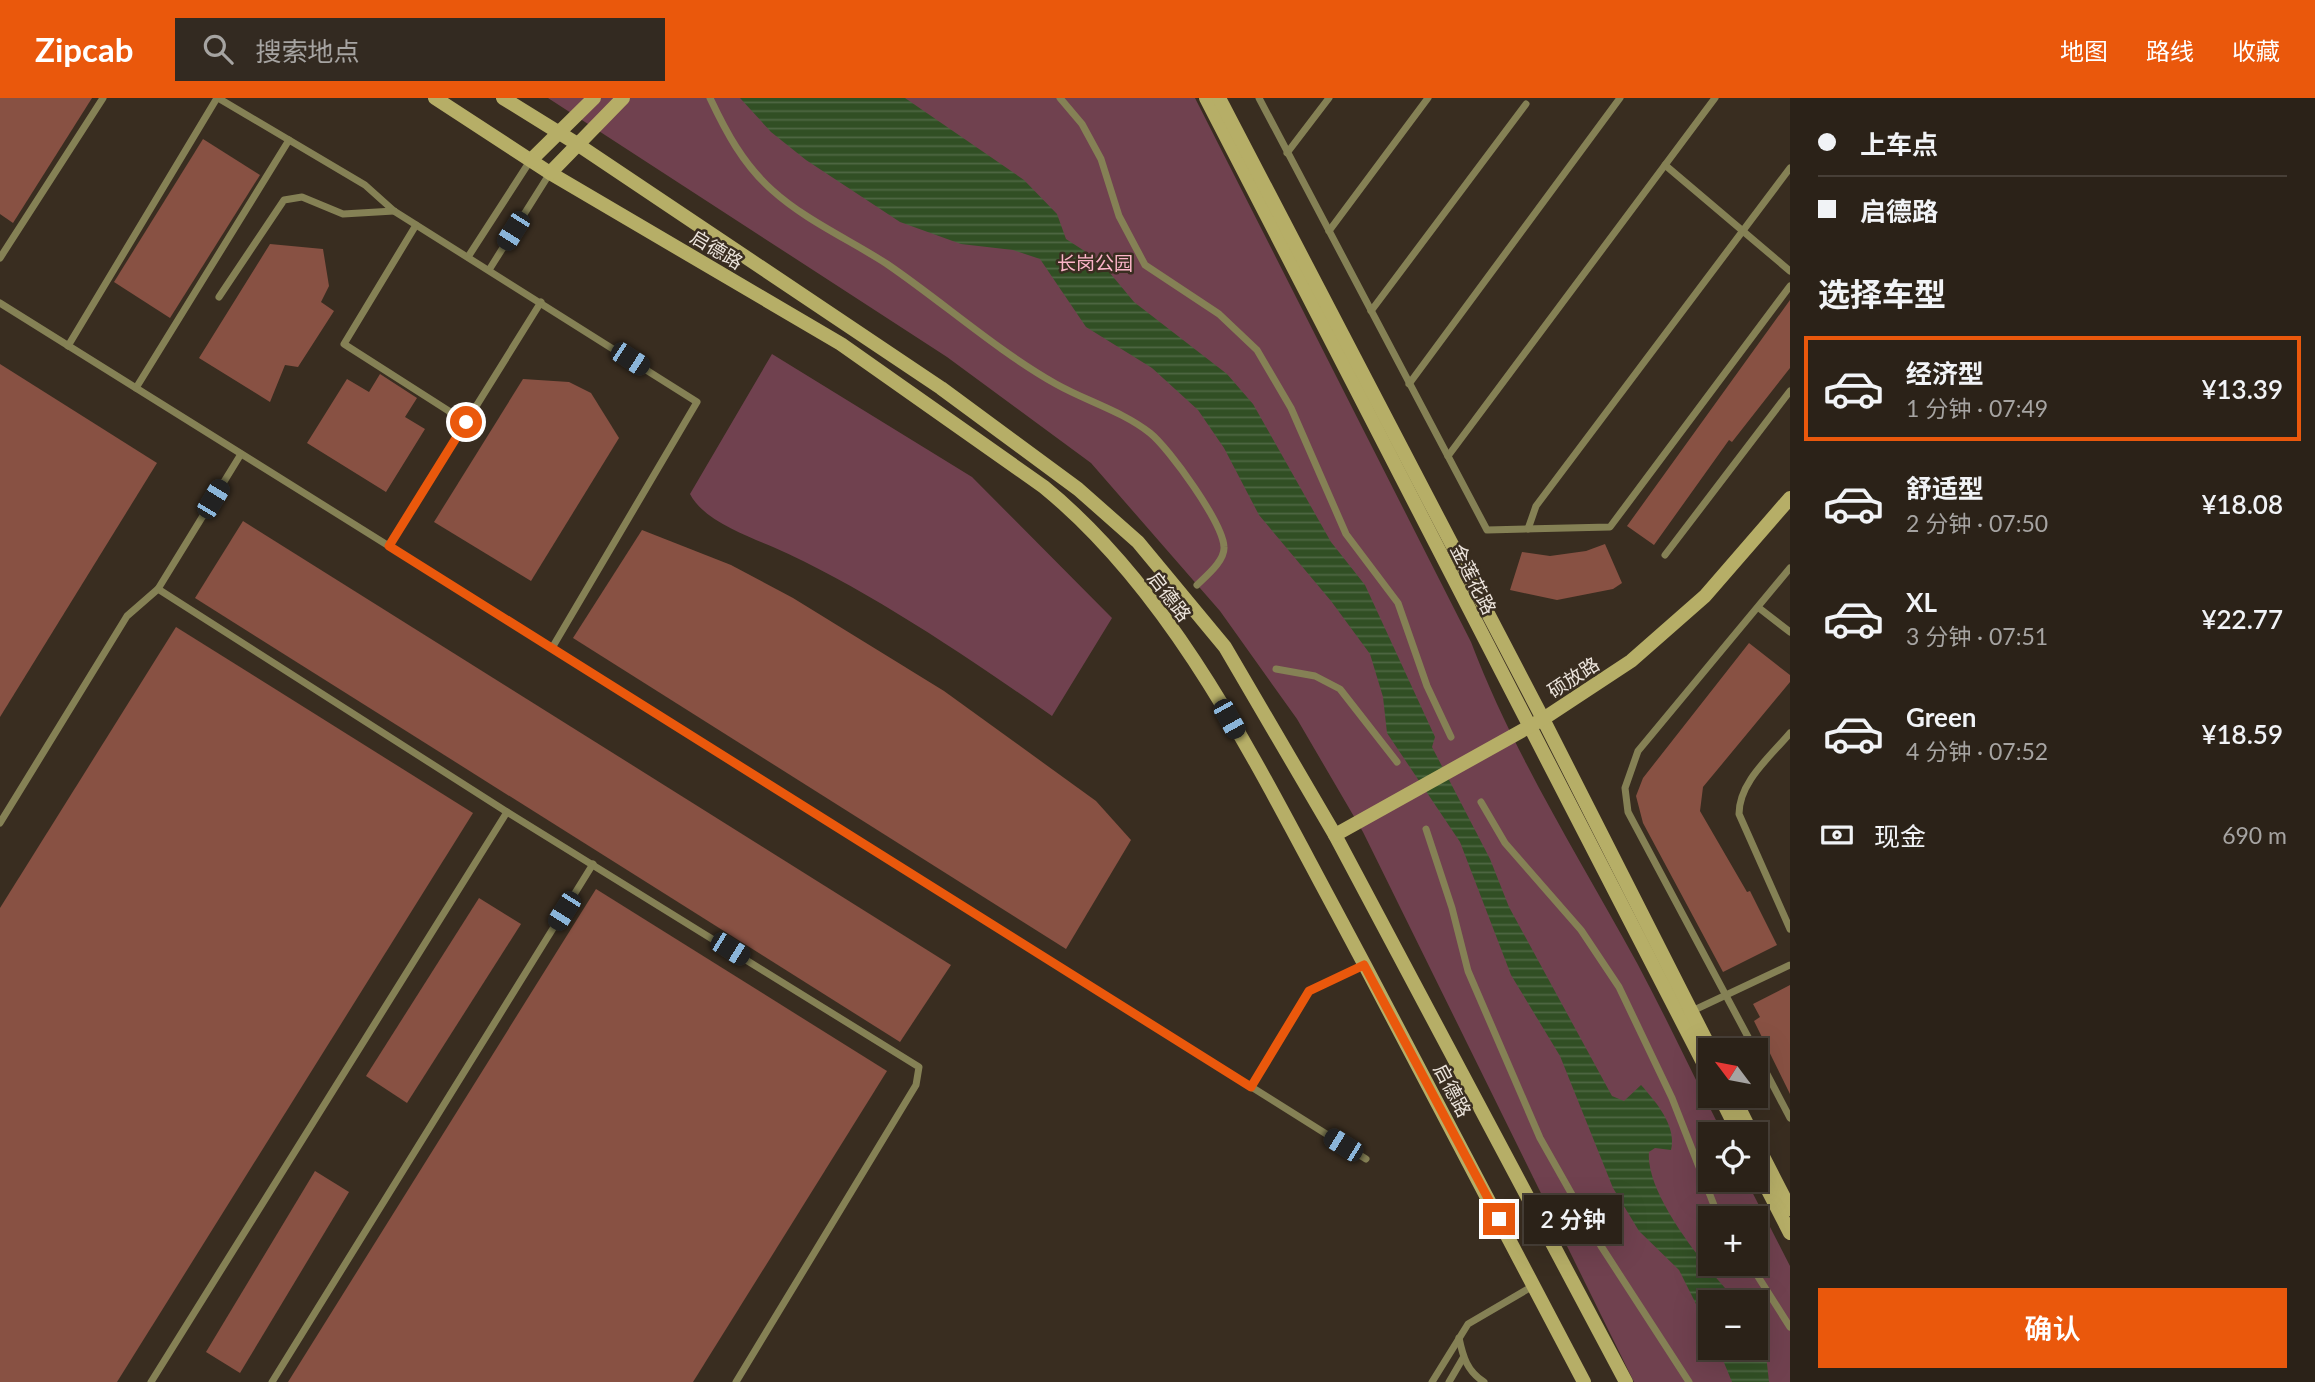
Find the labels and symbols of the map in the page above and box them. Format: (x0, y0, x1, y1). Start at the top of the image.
car (493, 208, 534, 254)
street label: 启德路 (687, 224, 747, 274)
park label: 长岗公园 (1057, 251, 1133, 274)
car (607, 339, 654, 379)
route start (450, 406, 482, 438)
car (194, 476, 233, 522)
street label: 金莲花路 (1446, 540, 1502, 618)
street label: 启德路 (1144, 566, 1196, 626)
street label: 硕放路 (1543, 652, 1603, 702)
car (1210, 696, 1249, 742)
car (544, 888, 585, 934)
car (707, 929, 754, 969)
north arrow (1698, 1038, 1768, 1108)
street label: 启德路 (1429, 1059, 1477, 1121)
car (1320, 1125, 1367, 1165)
callout: 2 分钟 (1524, 1194, 1622, 1244)
route end (1483, 1203, 1515, 1235)

